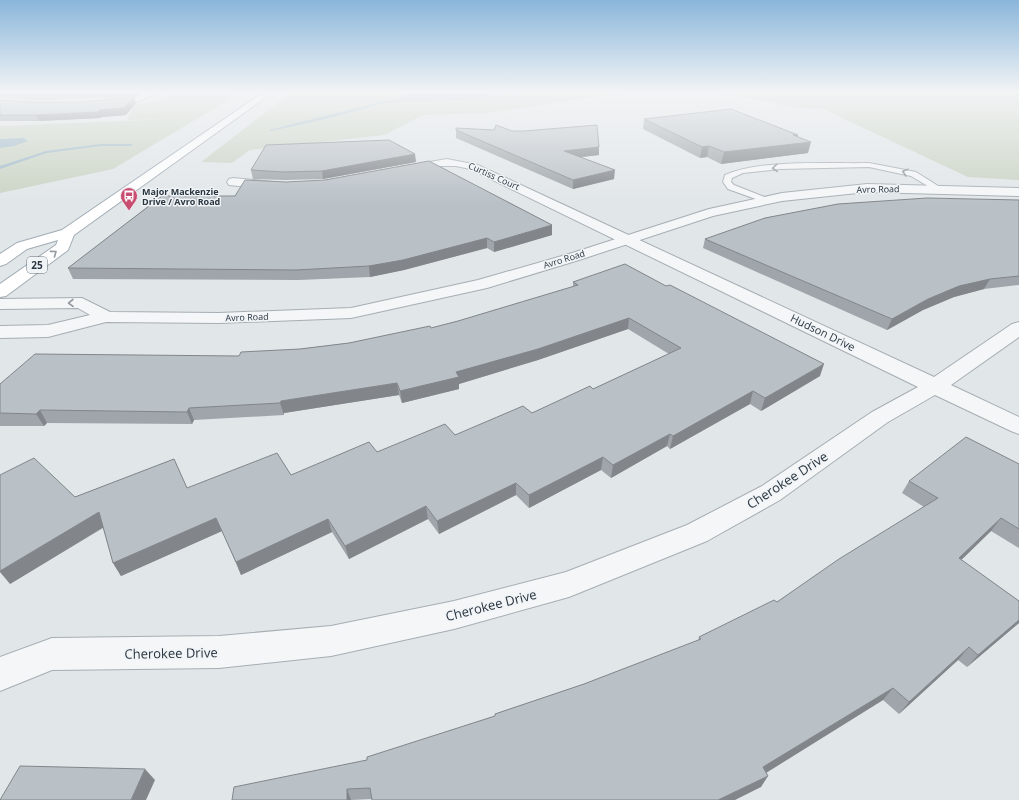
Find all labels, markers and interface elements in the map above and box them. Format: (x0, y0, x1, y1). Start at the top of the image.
street label: Curtiss Court (466, 159, 522, 193)
one-way arrow (772, 163, 778, 172)
one-way arrow (901, 168, 908, 177)
street label: Avro Road (856, 182, 900, 196)
place label: Major Mackenzie Drive / Avro Road (142, 185, 220, 208)
bus stop icon: Major Mackenzie Drive / Avro Road (119, 186, 139, 211)
street label: Avro Road (541, 246, 587, 272)
one-way arrow (50, 250, 57, 257)
road number: 25 (27, 257, 47, 273)
one-way arrow (68, 299, 74, 307)
street label: Avro Road (225, 310, 269, 324)
street label: Hudson Drive (788, 310, 858, 354)
street label: Cherokee Drive (743, 447, 831, 513)
street label: Cherokee Drive (444, 585, 538, 625)
street label: Cherokee Drive (124, 643, 218, 663)

